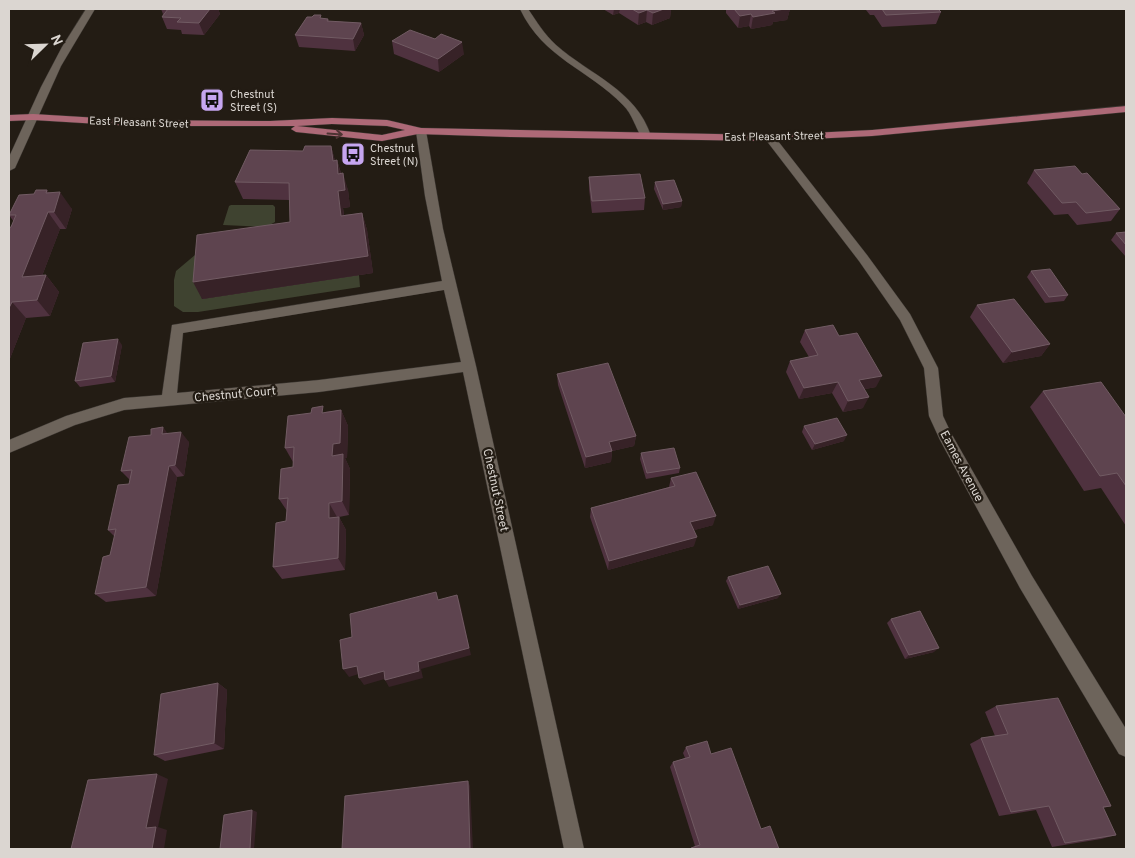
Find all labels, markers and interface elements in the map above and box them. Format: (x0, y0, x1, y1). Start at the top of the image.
north arrow (20, 20, 70, 70)
text: N (46, 33, 65, 48)
bus stop icon: Chestnut Street (S) (199, 87, 225, 113)
place label: Chestnut Street (S) (230, 88, 277, 115)
street label: East Pleasant Street (89, 114, 189, 132)
street label: East Pleasant Street (724, 129, 824, 145)
one-way arrow (327, 130, 343, 139)
bus stop icon: Chestnut Street (N) (340, 141, 366, 167)
place label: Chestnut Street (N) (370, 142, 418, 169)
street label: Chestnut Court (193, 383, 277, 407)
street label: Eames Avenue (936, 428, 987, 505)
street label: Chestnut Street (478, 447, 512, 533)

